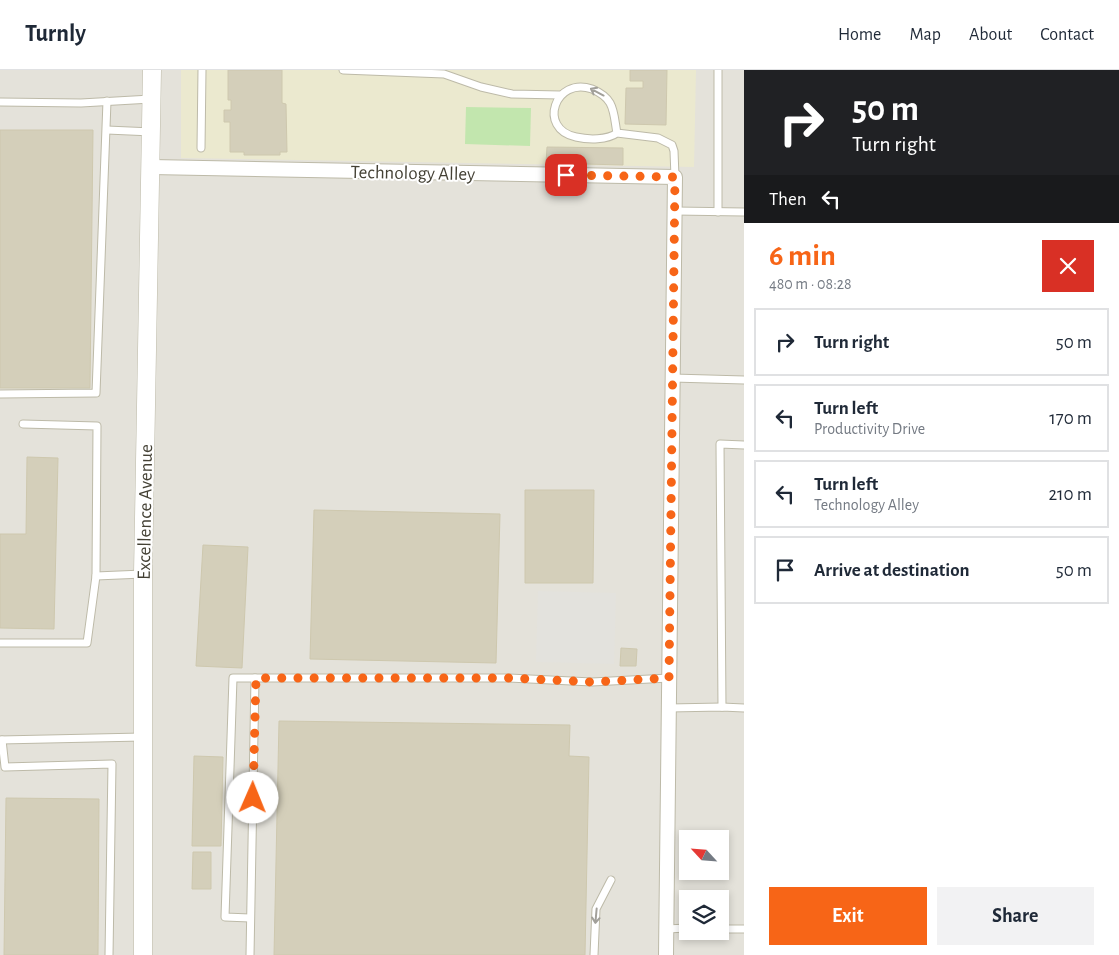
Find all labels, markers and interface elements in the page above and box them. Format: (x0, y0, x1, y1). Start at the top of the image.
text: Turnly (25, 22, 86, 46)
text: Home (838, 26, 881, 44)
text: Map (909, 26, 941, 44)
text: About (969, 26, 1012, 44)
text: Contact (1040, 26, 1094, 44)
one-way arrow (590, 87, 605, 96)
icon: right (769, 90, 834, 155)
text: 50 m (852, 92, 919, 127)
text: Turn right (852, 133, 936, 155)
pin (545, 154, 587, 196)
icon: arrive (552, 161, 580, 189)
street label: Technology Alley (350, 163, 475, 184)
icon: left (817, 185, 845, 213)
text: Then (769, 190, 807, 209)
button: close (1042, 240, 1094, 292)
text: 6 min (769, 241, 836, 271)
text: 480 m · 08:28 (769, 276, 852, 292)
icon: right (771, 328, 799, 356)
text: Turn right (814, 333, 889, 352)
text: 50 m (1056, 333, 1092, 352)
text: Turn left (814, 399, 878, 418)
icon: left (771, 404, 799, 432)
text: 170 m (1049, 409, 1092, 428)
text: Productivity Drive (814, 421, 925, 437)
street label: Excellence Avenue (135, 444, 156, 580)
text: Turn left (814, 475, 878, 494)
icon: left (771, 480, 799, 508)
text: 210 m (1048, 485, 1092, 504)
text: Technology Alley (814, 497, 919, 513)
icon: arrive (771, 556, 799, 584)
text: Arrive at destination (814, 561, 970, 580)
text: 50 m (1056, 561, 1092, 580)
position arrow (226, 771, 278, 823)
north arrow (679, 830, 729, 880)
map controls (679, 830, 729, 940)
button: Exit (769, 887, 927, 945)
button: Share (937, 887, 1094, 945)
button: layers (679, 890, 729, 940)
one-way arrow (591, 908, 600, 924)

